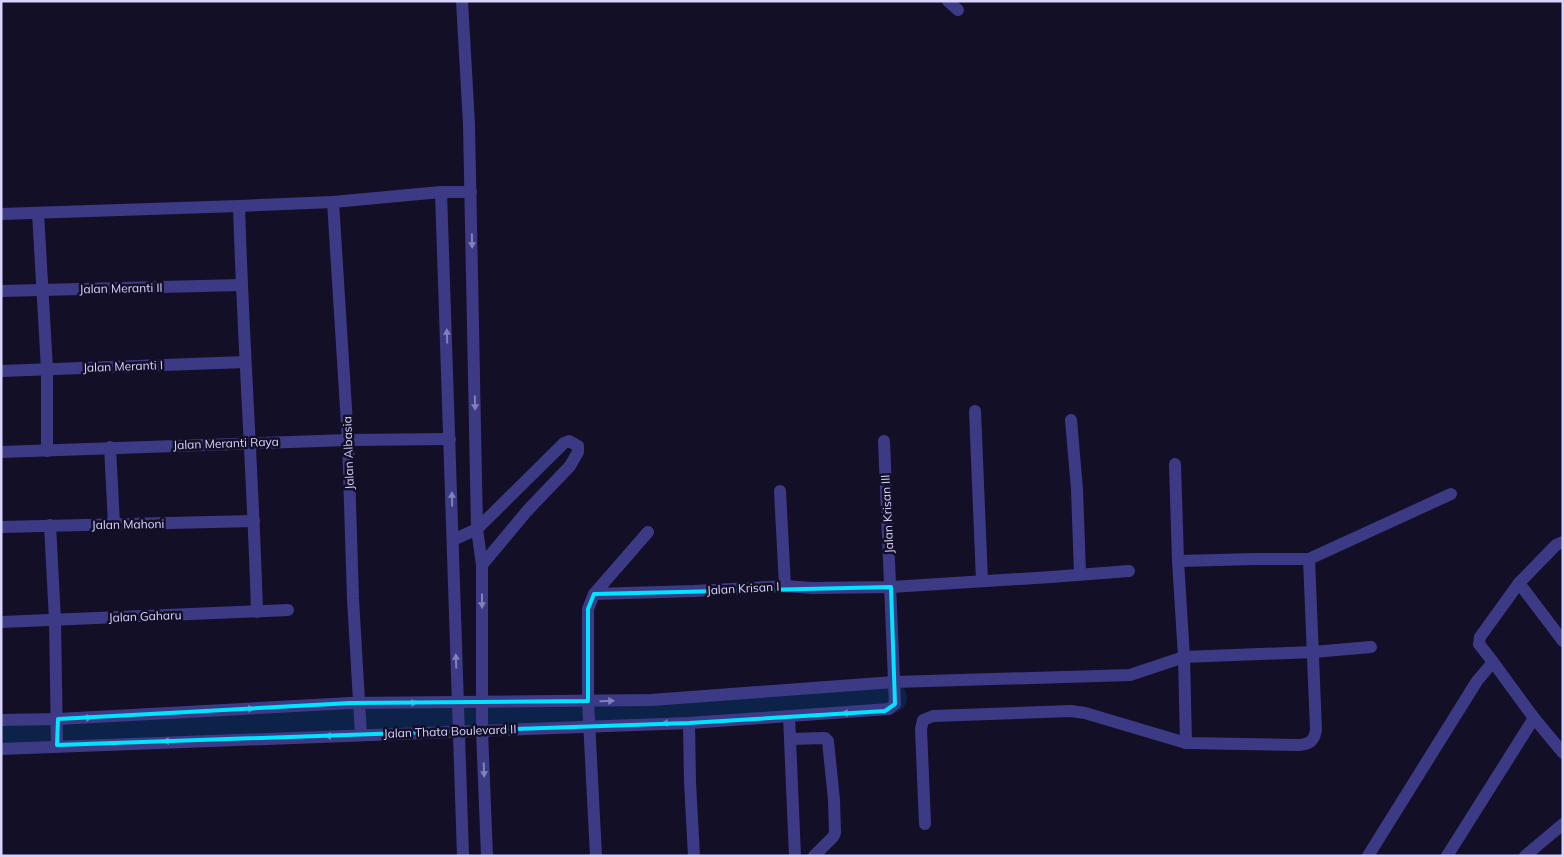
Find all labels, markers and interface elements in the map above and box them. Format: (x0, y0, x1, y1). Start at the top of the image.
one-way arrow (468, 233, 476, 249)
street label: Jalan Meranti II (79, 280, 163, 296)
one-way arrow (442, 328, 450, 344)
street label: Jalan Meranti I (83, 357, 163, 375)
one-way arrow (471, 396, 479, 412)
street label: Jalan Albasia (339, 416, 357, 490)
street label: Jalan Meranti Raya (173, 434, 279, 452)
street label: Jalan Krisan III (877, 474, 897, 554)
one-way arrow (447, 491, 455, 507)
street label: Jalan Mahoni (92, 516, 165, 532)
street label: Jalan Krisan I (706, 579, 780, 597)
one-way arrow (478, 593, 486, 609)
street label: Jalan Gaharu (108, 607, 182, 625)
one-way arrow (452, 653, 460, 669)
one-way arrow (599, 696, 615, 704)
one-way arrow (402, 699, 418, 707)
one-way arrow (239, 704, 255, 712)
one-way arrow (841, 709, 857, 717)
one-way arrow (77, 713, 93, 721)
one-way arrow (661, 720, 677, 728)
street label: Jalan Thata Boulevard II (383, 721, 517, 741)
one-way arrow (324, 732, 340, 740)
one-way arrow (161, 738, 177, 746)
one-way arrow (480, 762, 488, 778)

